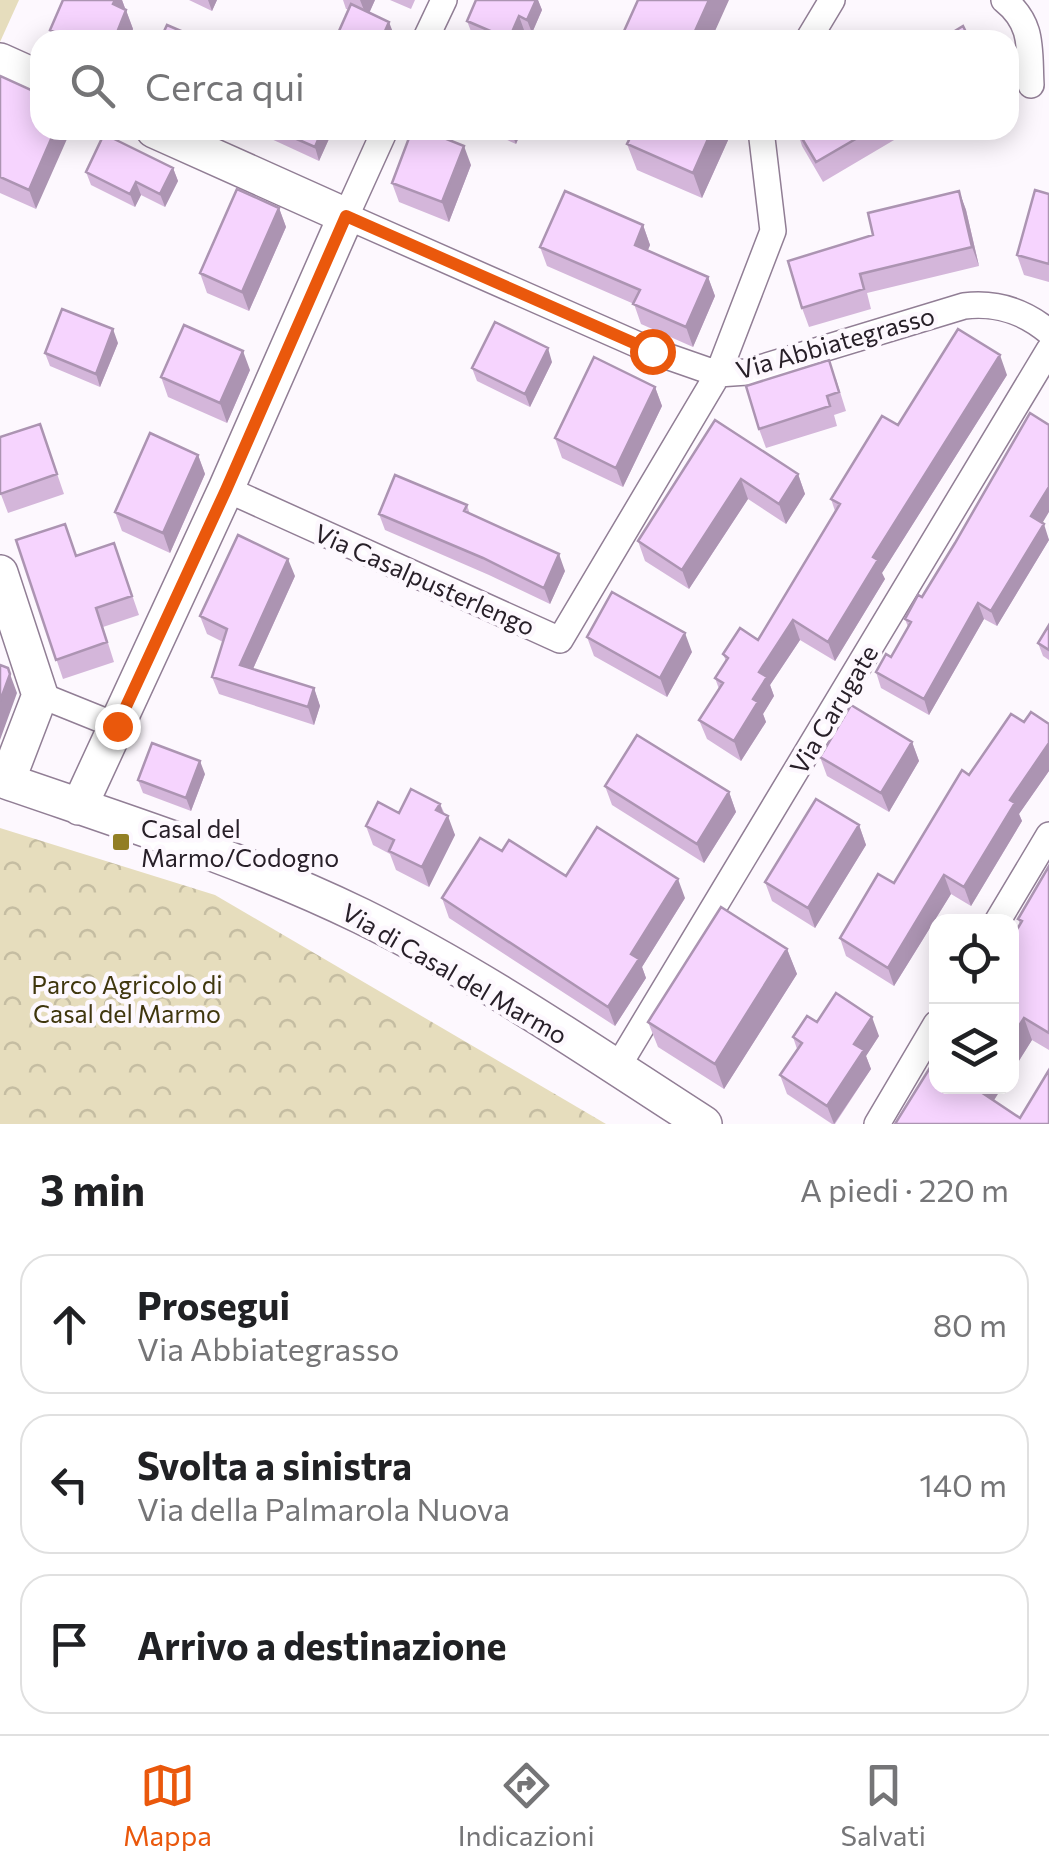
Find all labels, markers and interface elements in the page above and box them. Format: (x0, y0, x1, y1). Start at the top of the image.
search box (30, 30, 1019, 140)
icon: search (65, 58, 120, 113)
text: Cerca qui (145, 62, 305, 109)
street label: Via Abbiategrasso (732, 299, 938, 385)
route start (630, 329, 676, 375)
street label: Via Casalpusterlengo (310, 517, 540, 641)
street label: Via Carugate (783, 639, 883, 779)
route end (95, 704, 141, 750)
place label: Casal del Marmo/Codogno (141, 813, 339, 872)
marker: Casal del Marmo/Codogno (110, 831, 132, 853)
street label: Via di Casal del Marmo (337, 896, 573, 1050)
map controls (929, 914, 1019, 1094)
button: locate (929, 914, 1019, 1004)
park label: Parco Agricolo di Casal del Marmo (31, 969, 223, 1028)
button: layers (929, 1004, 1019, 1094)
text: 3 min (40, 1163, 145, 1215)
text: A piedi · 220 m (800, 1169, 1009, 1209)
text: Prosegui (137, 1281, 290, 1328)
icon: ahead (42, 1297, 97, 1352)
text: 80 m (933, 1304, 1007, 1344)
text: Via Abbiategrasso (137, 1328, 399, 1368)
text: Svolta a sinistra (137, 1441, 412, 1488)
icon: left (42, 1457, 97, 1512)
text: 140 m (919, 1464, 1007, 1504)
text: Via della Palmarola Nuova (137, 1488, 510, 1528)
icon: arrive (42, 1617, 97, 1672)
text: Arrivo a destinazione (137, 1621, 507, 1668)
tab: Mappa (123, 1758, 212, 1852)
tab: Indicazioni (458, 1758, 595, 1852)
tab: Salvati (840, 1758, 926, 1852)

